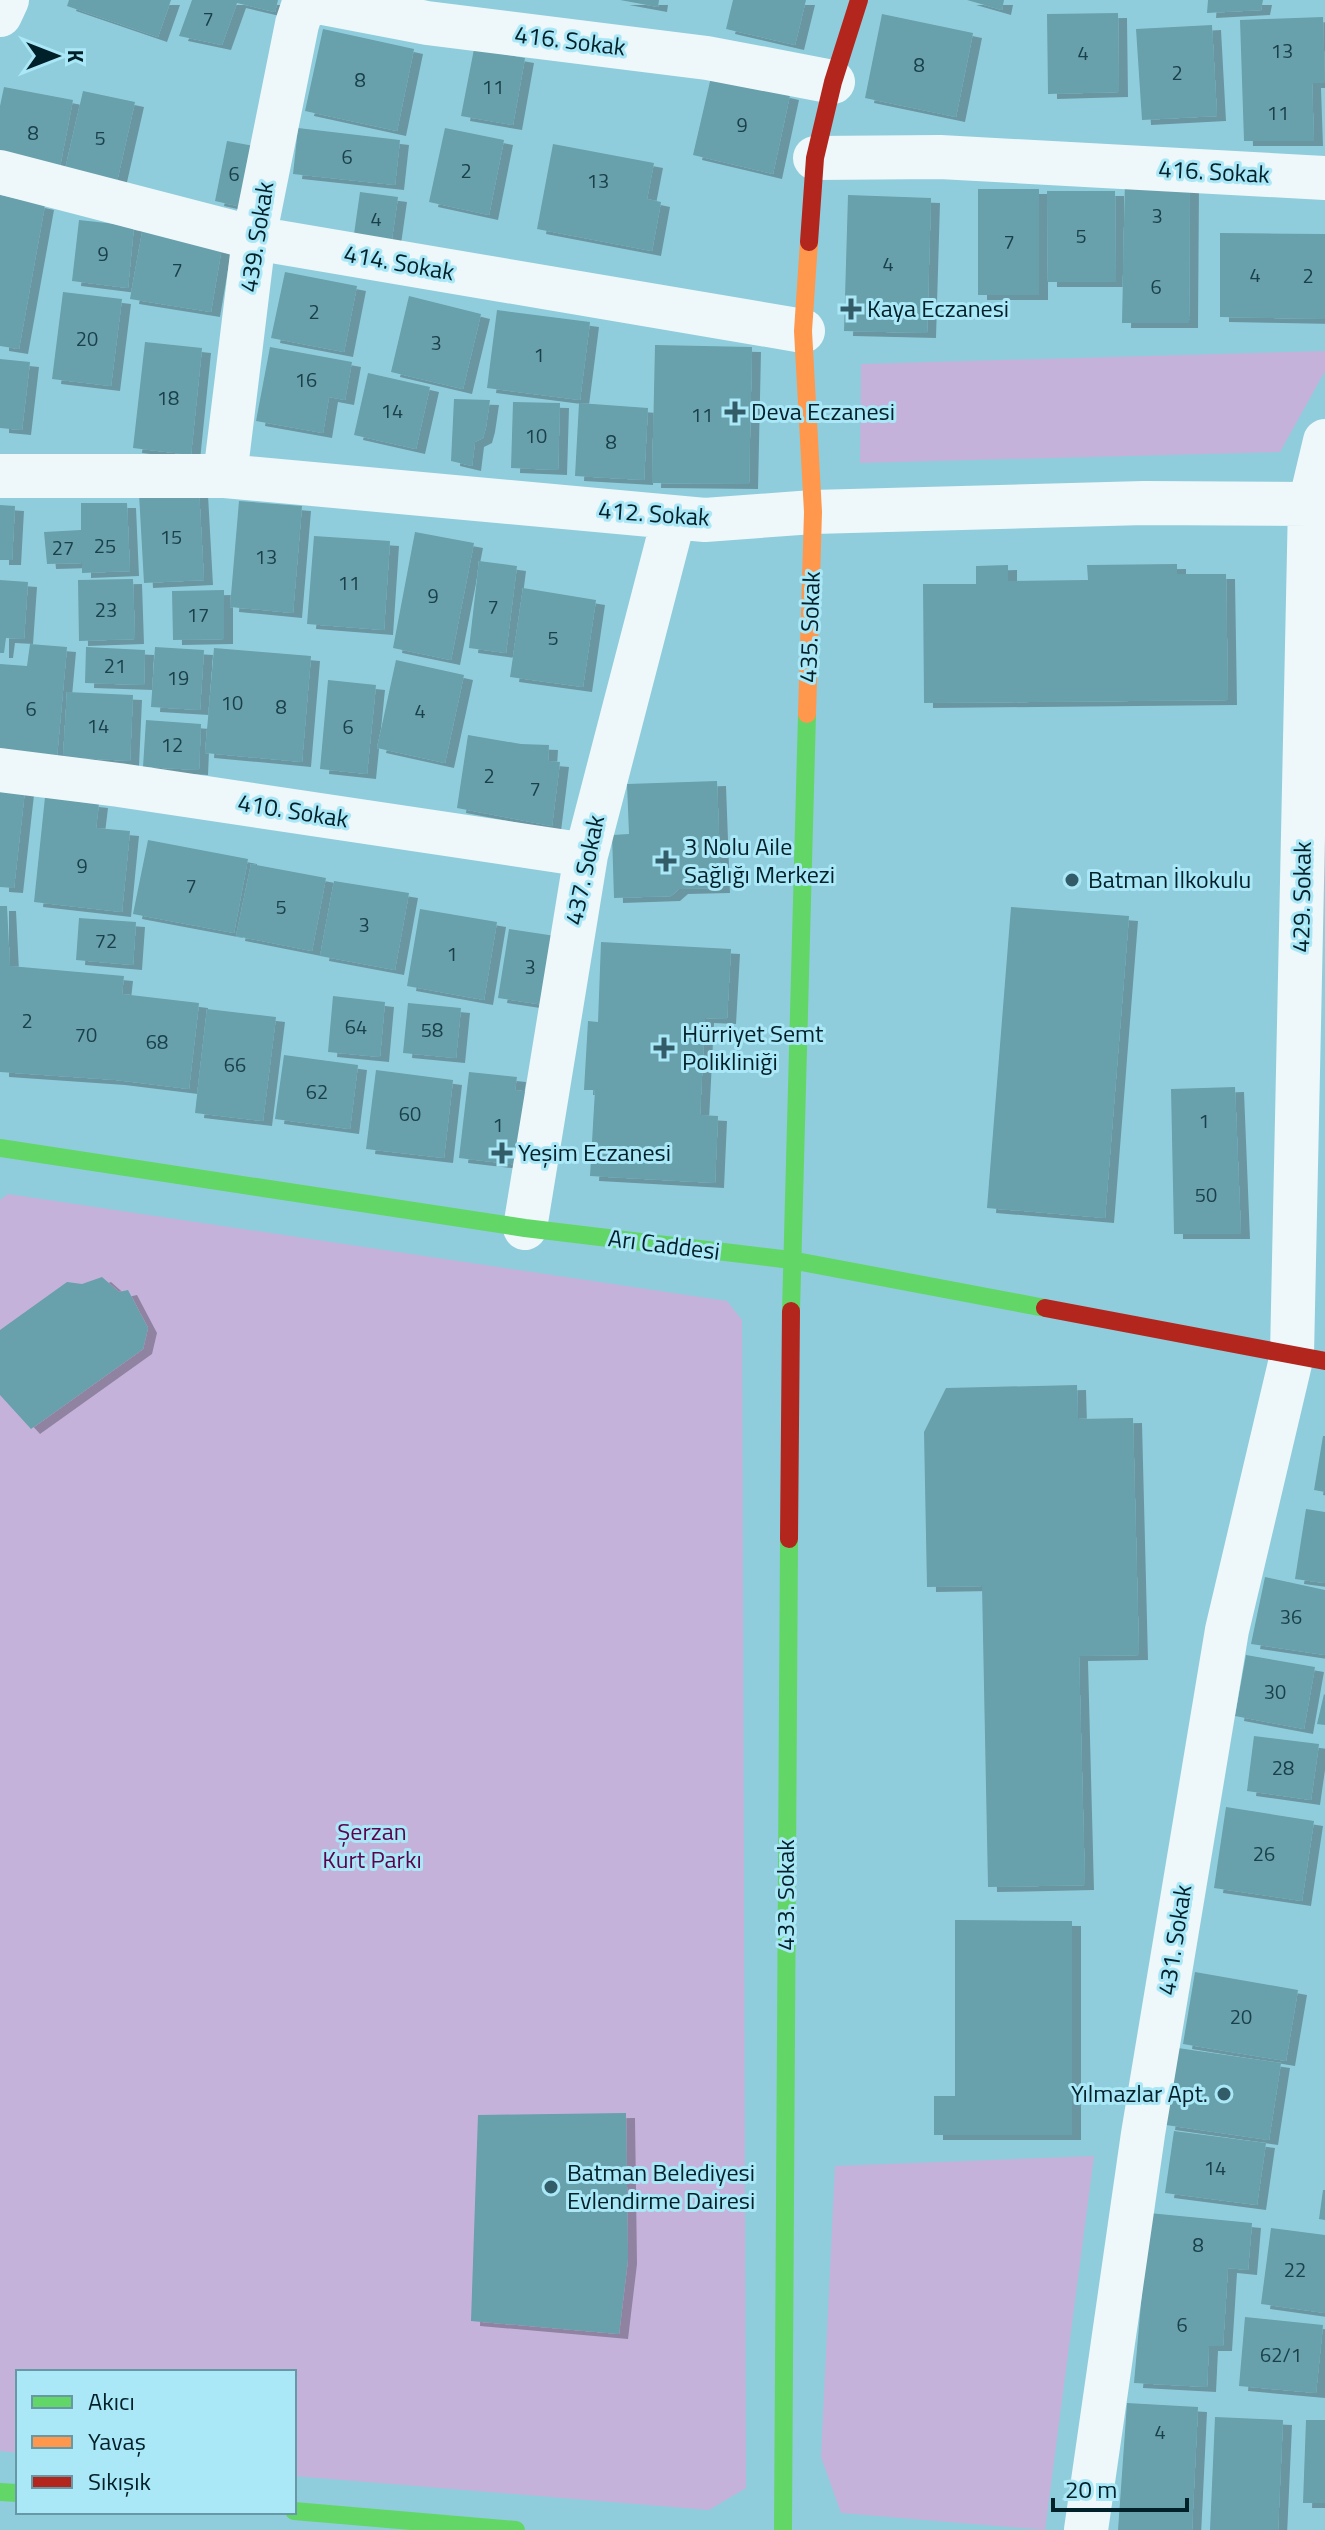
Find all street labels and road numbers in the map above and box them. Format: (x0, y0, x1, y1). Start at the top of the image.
street label: 416. Sokak (513, 15, 628, 65)
street label: 416. Sokak (1157, 150, 1271, 192)
street label: 439. Sokak (230, 179, 283, 295)
street label: 414. Sokak (341, 235, 458, 290)
street label: 412. Sokak (597, 491, 711, 535)
street label: 435. Sokak (789, 570, 829, 683)
street label: 410. Sokak (235, 784, 351, 837)
street label: 437. Sokak (555, 811, 613, 928)
street label: 429. Sokak (1282, 840, 1320, 953)
street label: Arı Caddesi (606, 1219, 722, 1269)
street label: 433. Sokak (767, 1839, 803, 1951)
street label: 431. Sokak (1148, 1882, 1201, 1998)

